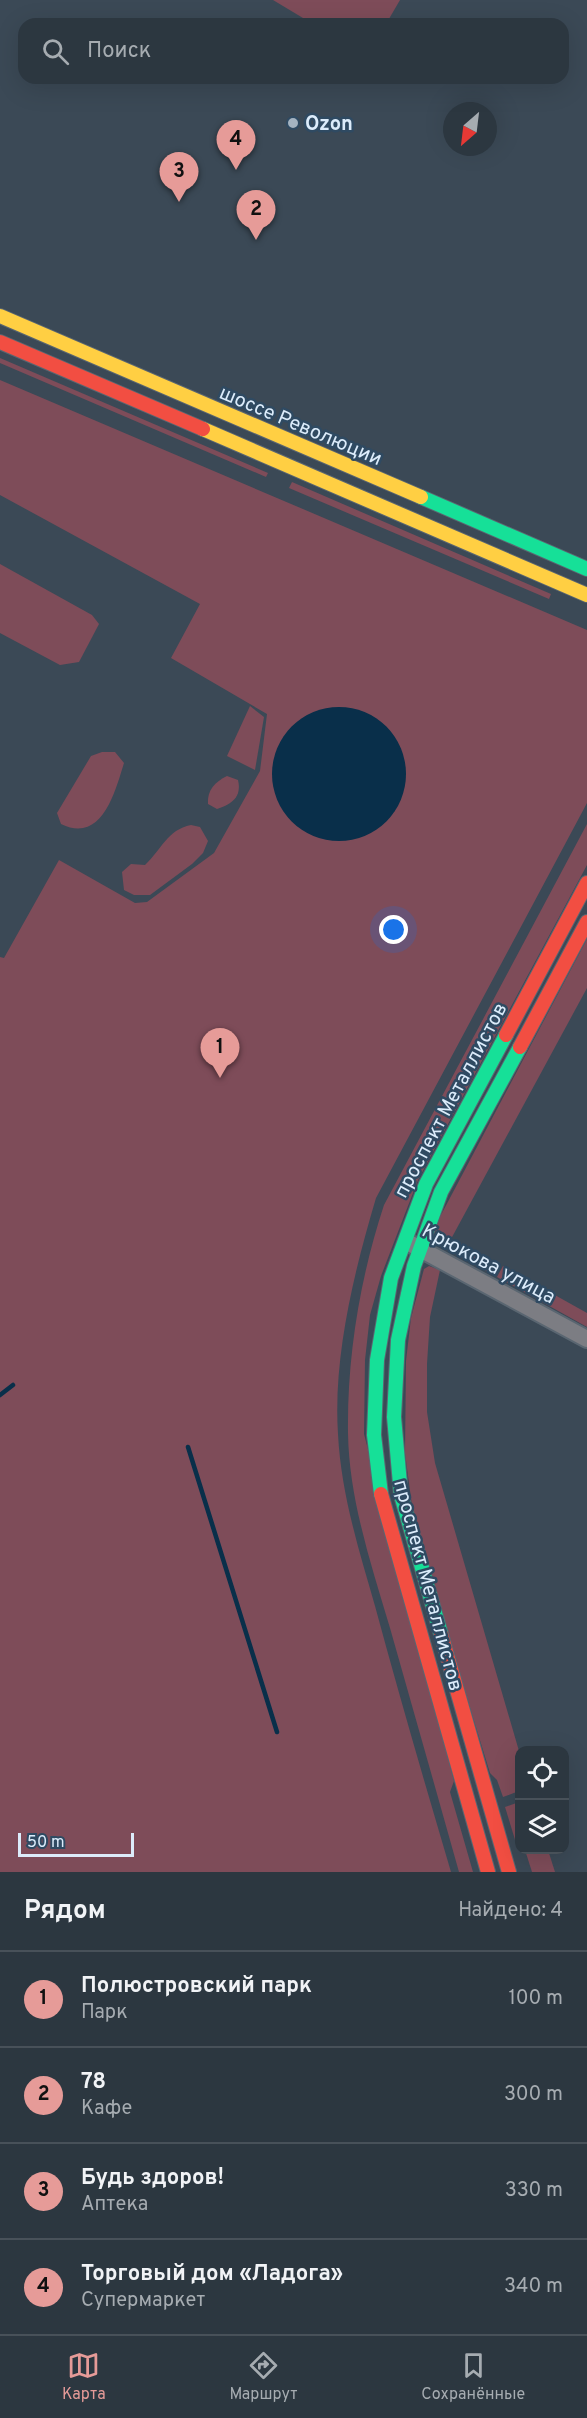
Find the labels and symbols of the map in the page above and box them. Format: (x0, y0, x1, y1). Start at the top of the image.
north arrow (443, 102, 497, 156)
place label: Ozon (305, 112, 353, 138)
marker: Ozon (286, 116, 300, 130)
pin: 4 (216, 120, 256, 170)
pin: 3 (160, 152, 198, 202)
pin: 2 (236, 190, 276, 240)
street label: шоссе Революции (215, 381, 386, 473)
your location (379, 915, 408, 944)
street label: проспект Металлистов (389, 999, 514, 1203)
pin: 1 (200, 1028, 240, 1078)
street label: Крюкова улица (417, 1219, 560, 1311)
street label: проспект Металлистов (386, 1477, 468, 1694)
scale bar (18, 1830, 134, 1858)

